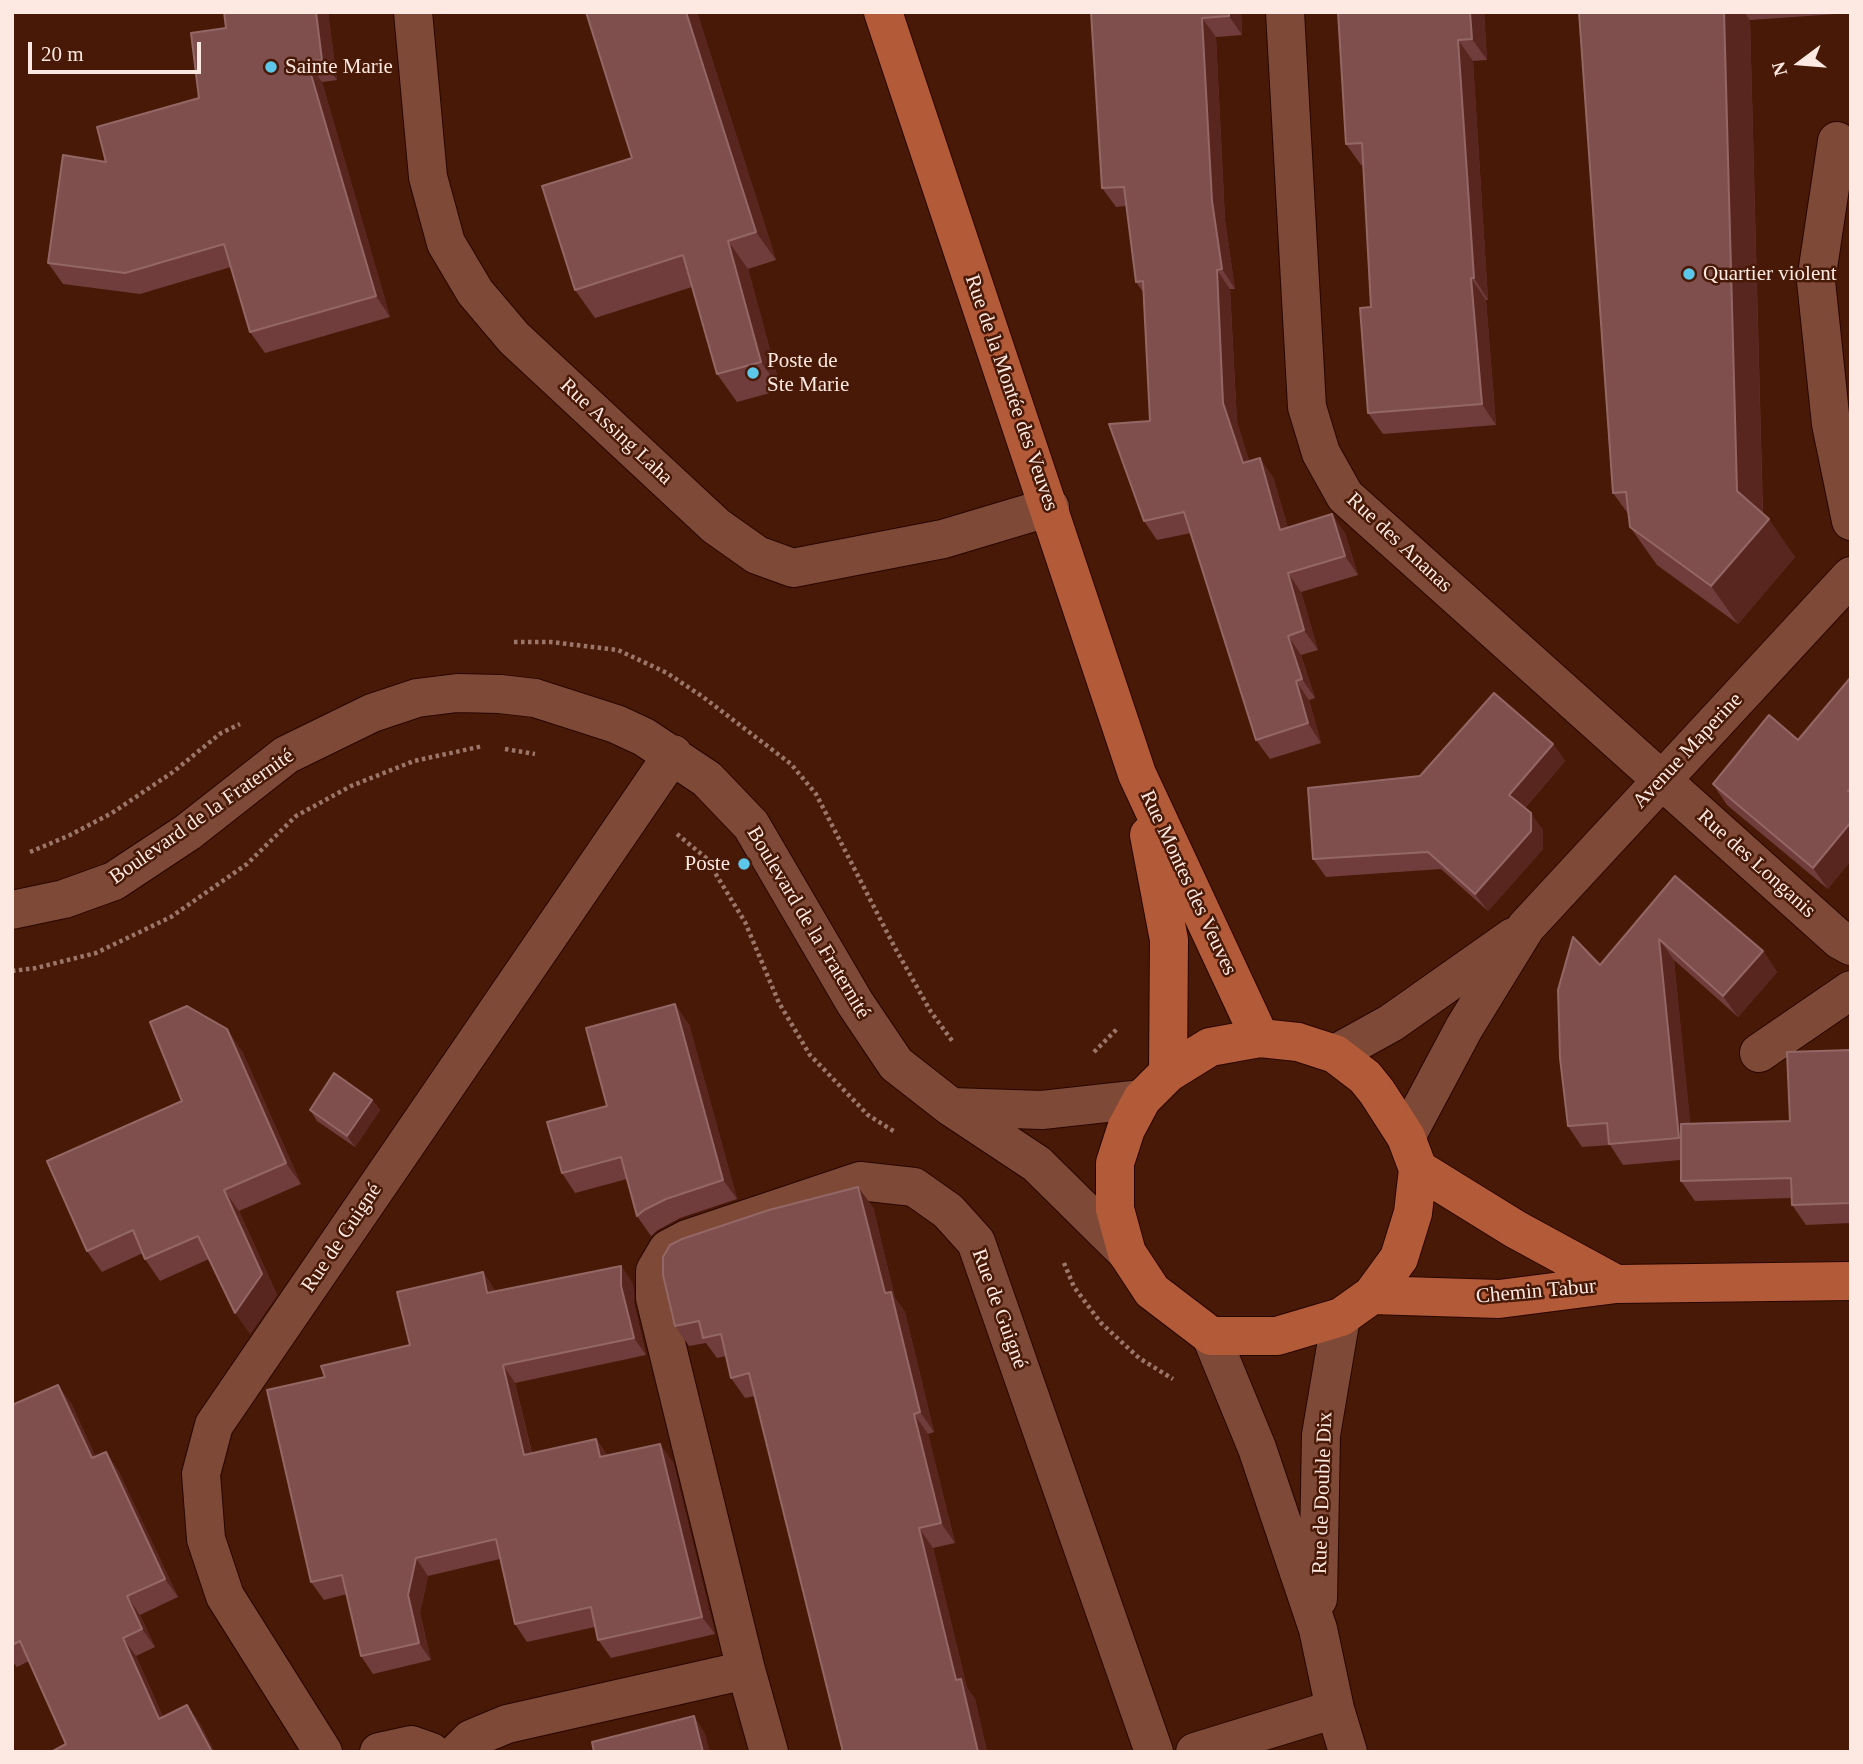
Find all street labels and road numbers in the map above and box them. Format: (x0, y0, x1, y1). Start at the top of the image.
street label: Rue de la Montée des Veuves (959, 272, 1063, 514)
street label: Rue Assing Laha (555, 373, 677, 491)
street label: Rue des Ananas (1341, 488, 1457, 598)
street label: Avenue Maperine (1628, 688, 1748, 814)
street label: Boulevard de la Fraternité (105, 744, 299, 890)
street label: Rue Montes des Veuves (1134, 786, 1242, 980)
street label: Rue des Longanis (1692, 804, 1820, 924)
street label: Boulevard de la Fraternité (741, 822, 875, 1024)
street label: Rue de Guigné (296, 1179, 388, 1297)
street label: Rue de Guigné (966, 1246, 1032, 1372)
street label: Chemin Tabur (1475, 1274, 1597, 1310)
street label: Rue de Double Dix (1308, 1411, 1338, 1575)

